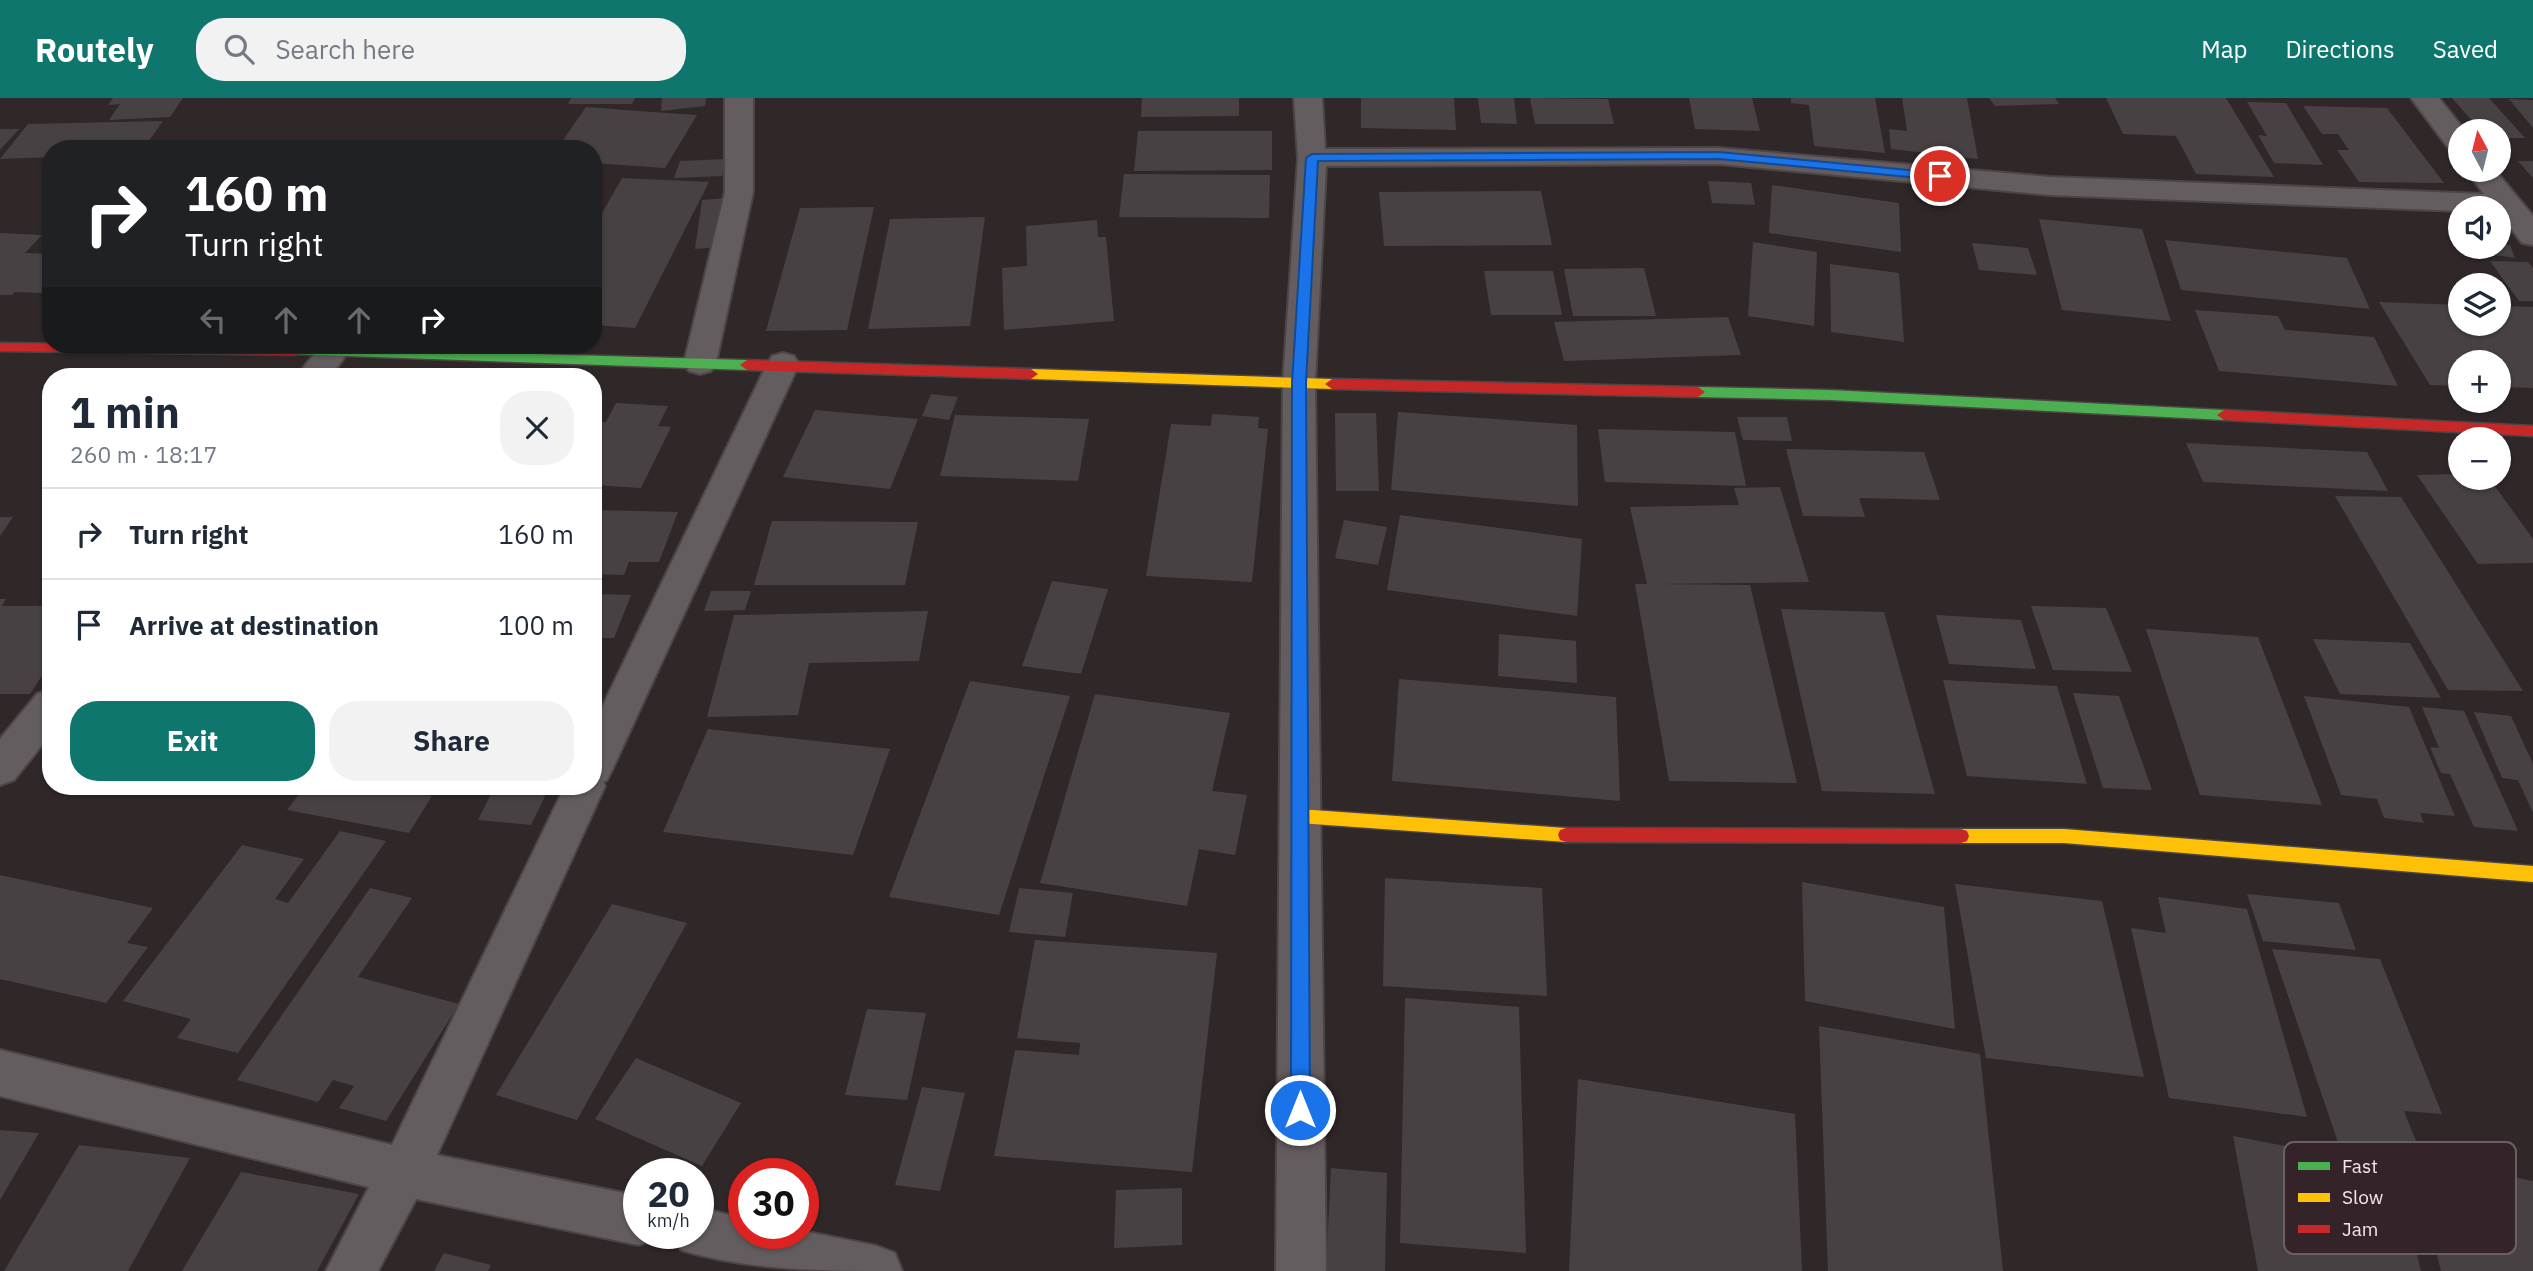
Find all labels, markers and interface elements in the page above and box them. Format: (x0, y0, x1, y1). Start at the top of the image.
search box (196, 18, 686, 81)
text: Routely (35, 28, 154, 71)
icon: search (220, 30, 258, 68)
text: Search here (276, 32, 415, 66)
text: Map (2201, 33, 2247, 65)
text: Directions (2285, 33, 2395, 65)
text: Saved (2433, 33, 2498, 65)
north arrow (2448, 119, 2511, 182)
map controls (2448, 119, 2511, 490)
pin (1910, 146, 1970, 206)
icon: arrive (1921, 157, 1959, 195)
text: 160 m (185, 161, 329, 224)
icon: right (70, 168, 161, 259)
button: sound (2448, 196, 2511, 259)
text: Turn right (185, 223, 323, 265)
button: layers (2448, 273, 2511, 336)
icon: left (194, 301, 232, 339)
icon: ahead (267, 301, 305, 339)
icon: ahead (340, 301, 378, 339)
icon: right (413, 301, 451, 339)
button: + (2448, 350, 2511, 413)
text: 1 min (70, 385, 180, 440)
button: close (500, 391, 574, 465)
button: − (2448, 427, 2511, 490)
text: 260 m · 18:17 (70, 439, 217, 469)
icon: right (70, 515, 108, 553)
text: Turn right (129, 517, 248, 551)
text: 160 m (498, 517, 574, 551)
icon: arrive (70, 606, 108, 644)
text: Arrive at destination (129, 608, 379, 642)
text: 100 m (498, 608, 574, 642)
button: Exit (70, 701, 315, 781)
button: Share (329, 701, 574, 781)
position arrow (1263, 1073, 1337, 1147)
legend (2284, 1142, 2516, 1254)
text: Fast (2342, 1154, 2378, 1178)
speed limit sign: 30 (728, 1158, 819, 1249)
text: 20 (647, 1171, 690, 1217)
text: Slow (2342, 1185, 2383, 1209)
text: km/h (647, 1209, 690, 1232)
text: Jam (2342, 1217, 2378, 1241)

